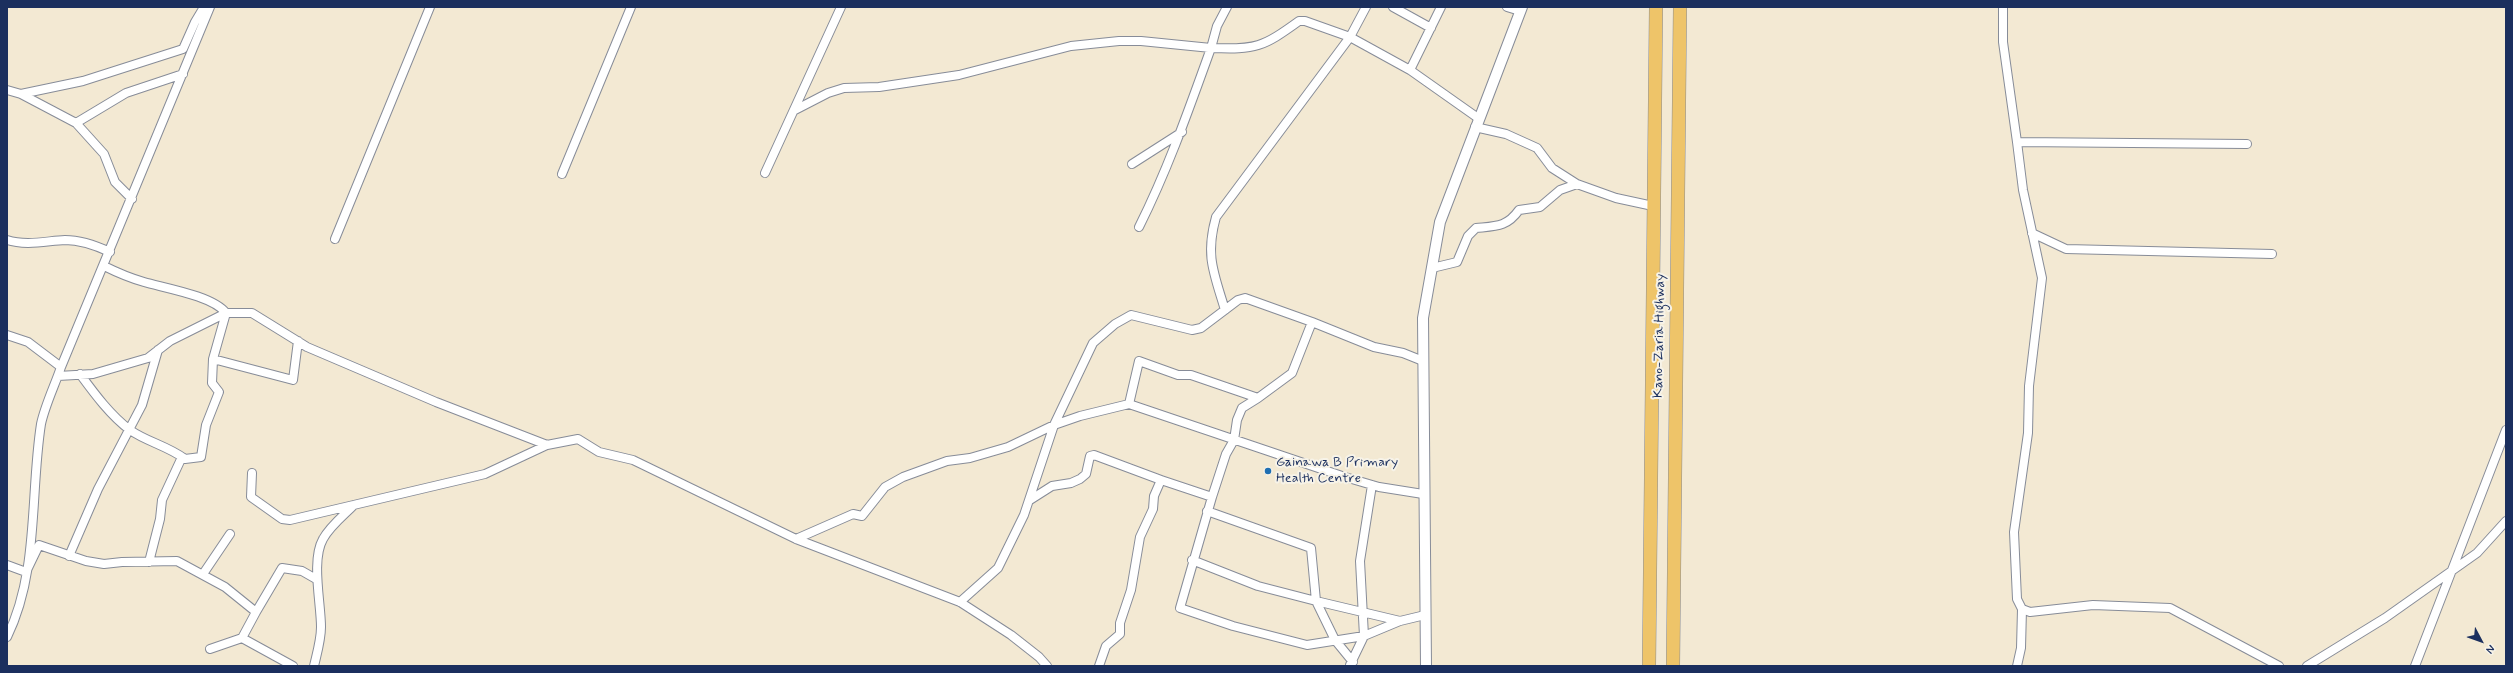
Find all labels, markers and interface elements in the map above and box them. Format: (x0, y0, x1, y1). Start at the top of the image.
street label: Kano-Zaria Highway (1651, 274, 1669, 398)
place label: Gainawa B Primary Health Centre (1276, 455, 1398, 488)
marker: Gainawa B Primary Health Centre (1263, 466, 1273, 476)
north arrow (2461, 621, 2501, 661)
text: N (2482, 642, 2498, 656)

